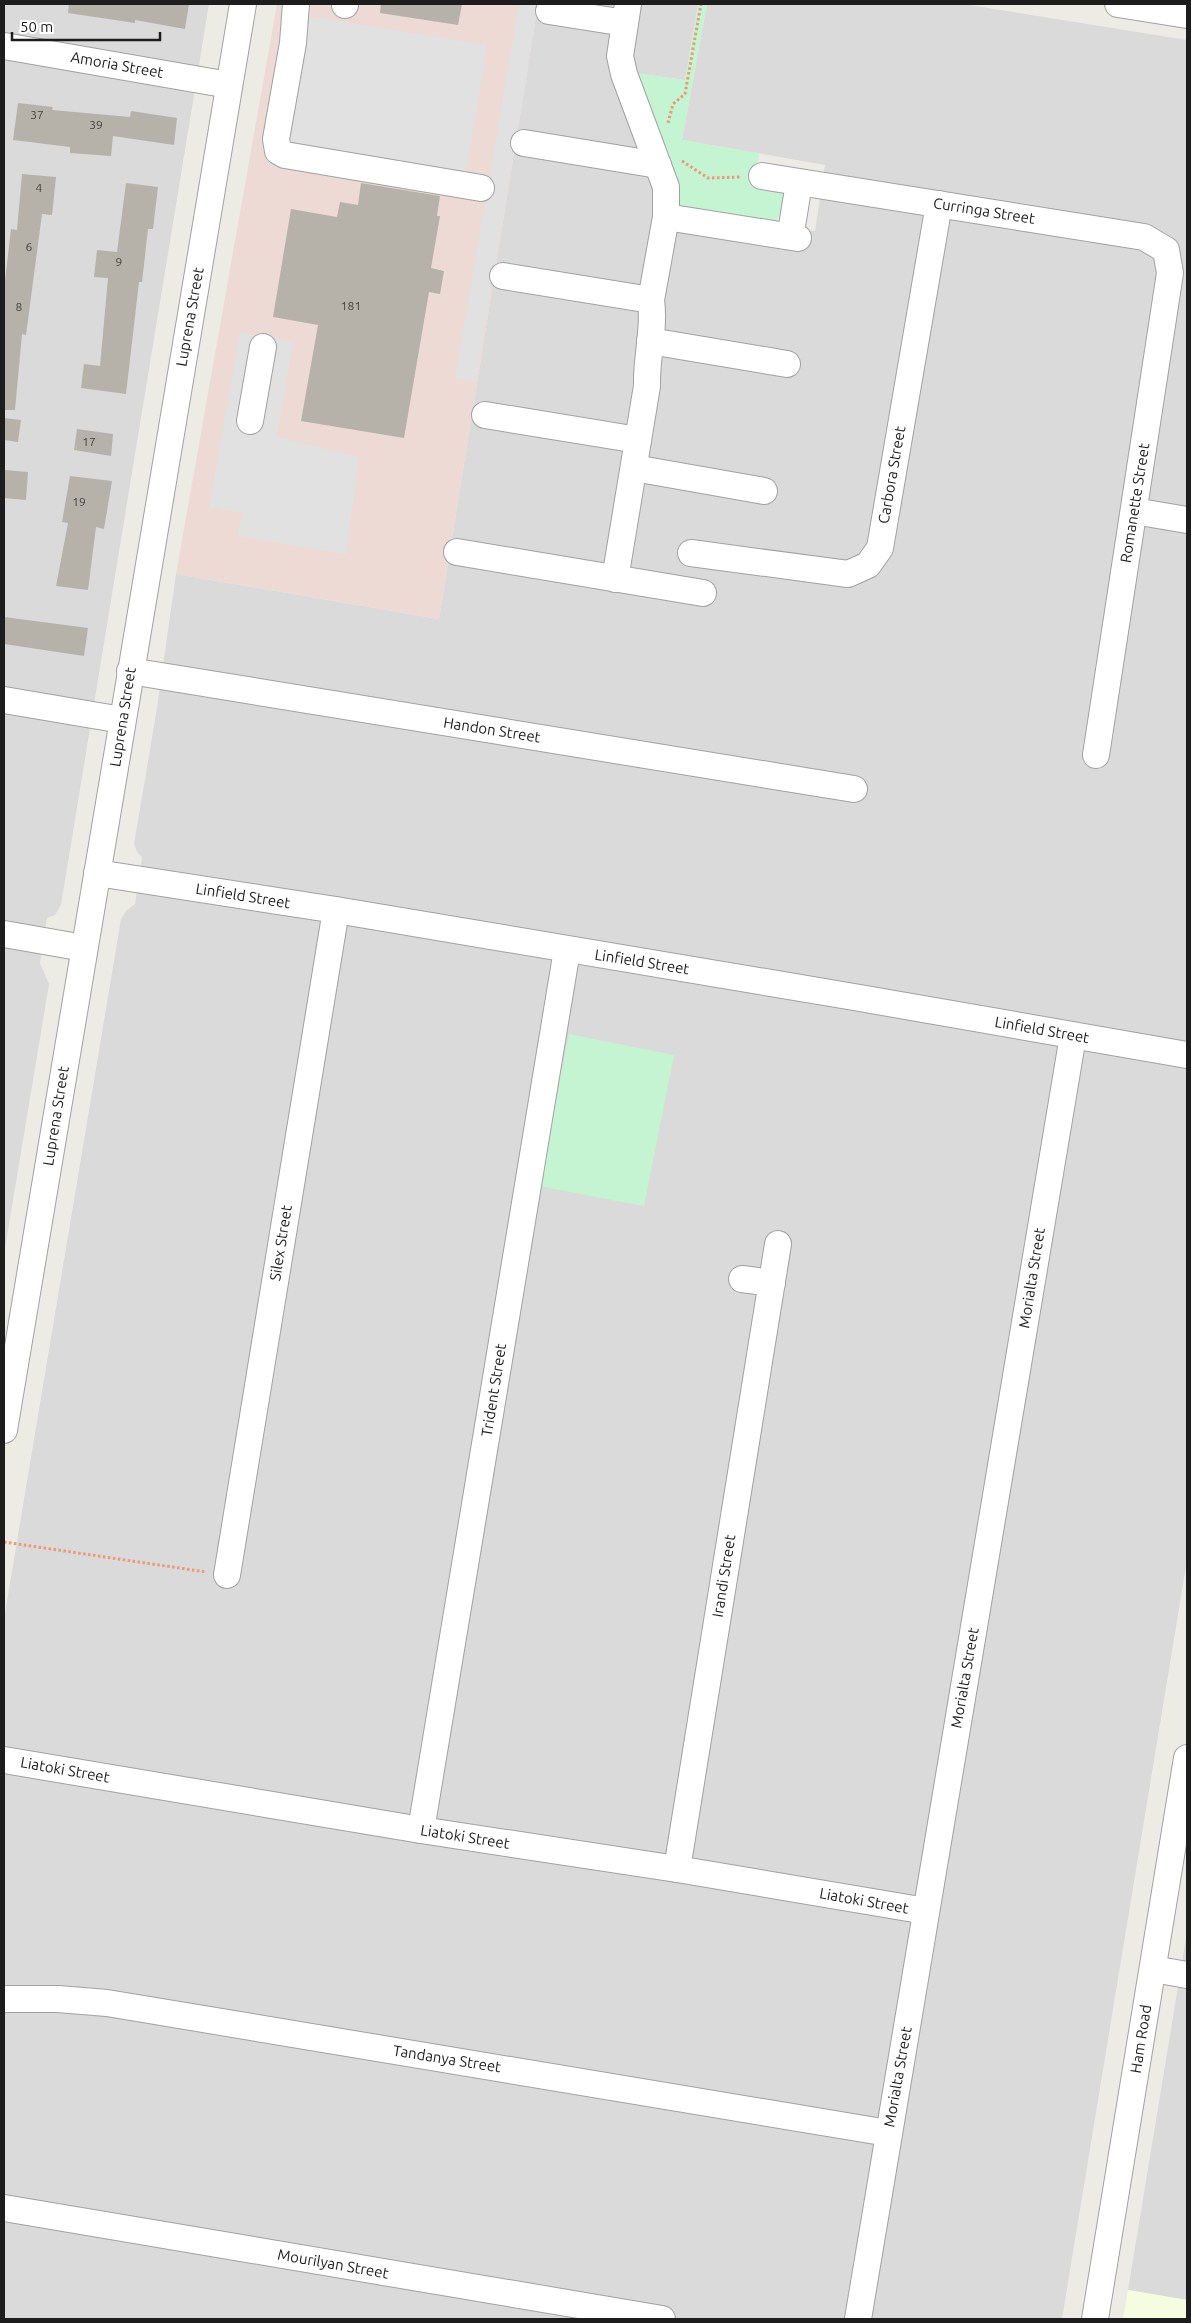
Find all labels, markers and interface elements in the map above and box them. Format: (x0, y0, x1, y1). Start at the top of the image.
scale bar (12, 10, 160, 42)
text: 50 m (20, 18, 53, 35)
street label: Amoria Street (69, 48, 165, 81)
house number: 37 (30, 108, 44, 121)
house number: 39 (89, 118, 103, 131)
house number: 4 (36, 181, 43, 194)
street label: Curringa Street (932, 194, 1036, 227)
house number: 6 (26, 240, 33, 253)
house number: 9 (116, 255, 122, 268)
street label: Luprena Street (172, 266, 207, 368)
house number: 181 (341, 299, 361, 312)
house number: 8 (16, 300, 23, 313)
street label: Carbora Street (875, 425, 908, 525)
house number: 17 (82, 435, 96, 448)
street label: Romanette Street (1117, 442, 1152, 564)
house number: 19 (72, 495, 86, 508)
street label: Luprena Street (106, 666, 139, 768)
street label: Handon Street (442, 713, 542, 746)
street label: Linfield Street (195, 880, 292, 911)
street label: Linfield Street (594, 946, 691, 977)
street label: Linfield Street (994, 1013, 1091, 1046)
street label: Luprena Street (39, 1065, 72, 1167)
street label: Silex Street (266, 1204, 295, 1282)
street label: Morialta Street (1015, 1226, 1048, 1329)
street label: Trident Street (478, 1342, 509, 1438)
street label: Irandi Street (709, 1533, 738, 1619)
street label: Morialta Street (947, 1626, 982, 1729)
street label: Liatoki Street (19, 1753, 111, 1786)
street label: Liatoki Street (419, 1821, 511, 1852)
street label: Liatoki Street (818, 1884, 910, 1917)
street label: Ham Road (1127, 2003, 1154, 2074)
street label: Morialta Street (880, 2025, 915, 2128)
street label: Tandanya Street (392, 2042, 502, 2075)
street label: Mourilyan Street (276, 2245, 390, 2282)

